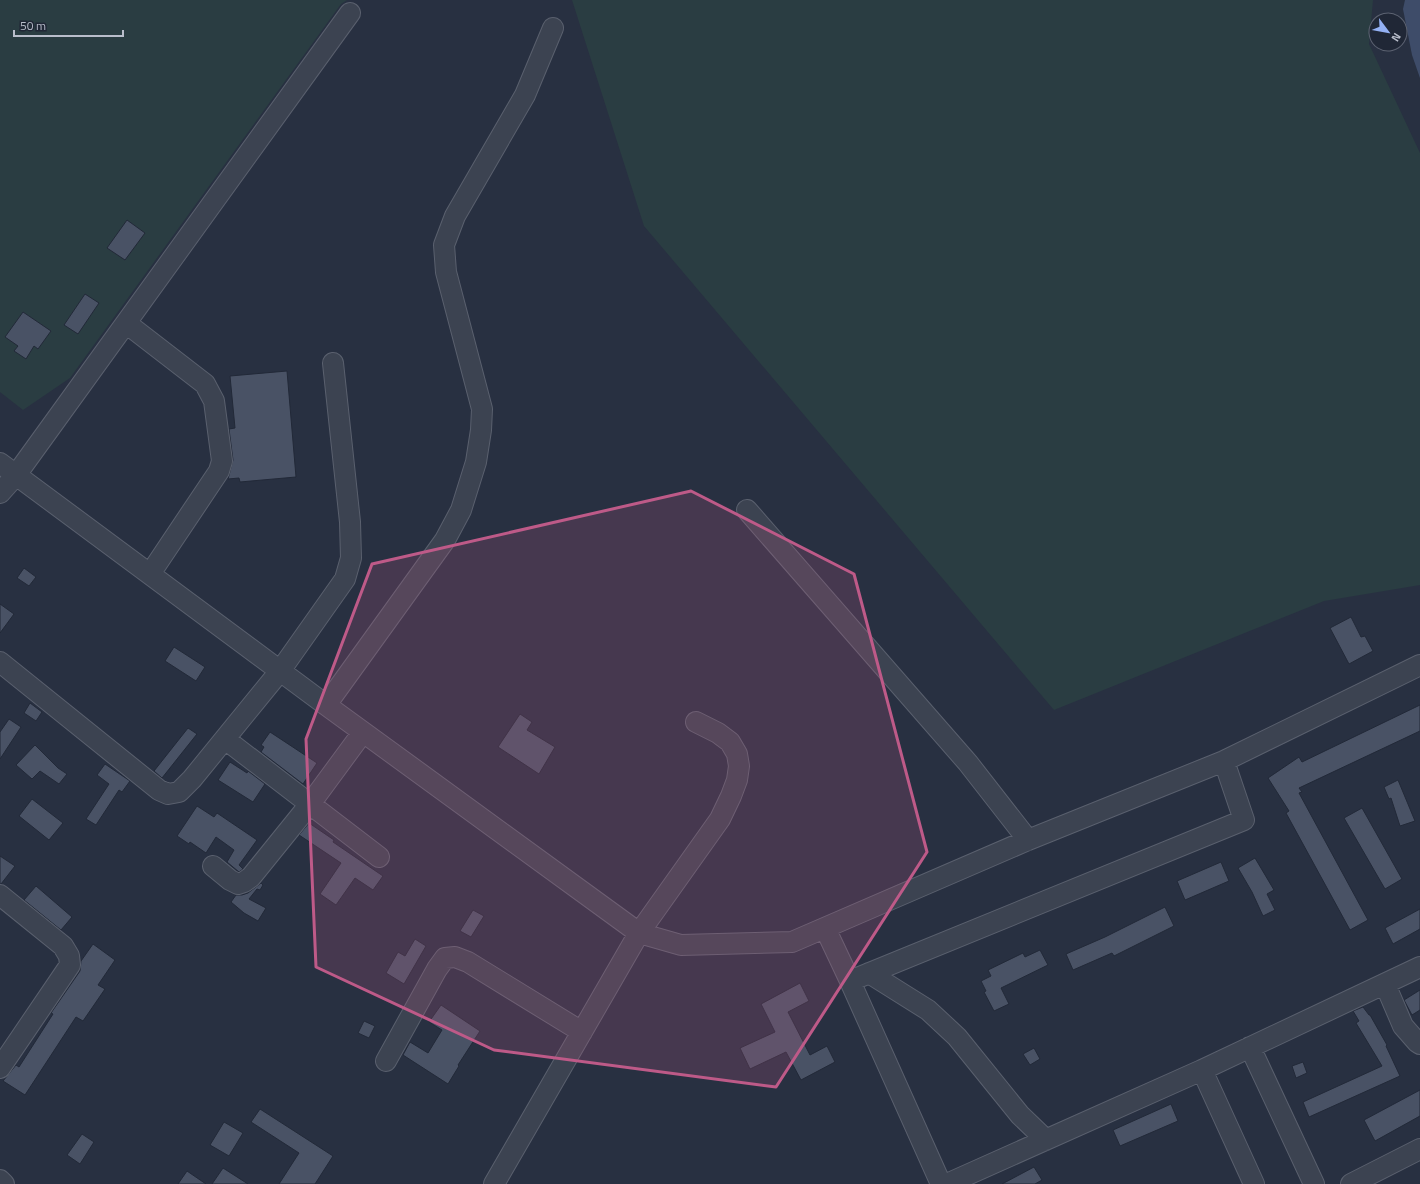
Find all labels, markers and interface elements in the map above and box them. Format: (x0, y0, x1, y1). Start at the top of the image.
scale bar (14, 12, 123, 38)
north arrow (1368, 12, 1408, 52)
text: 50 m (20, 16, 46, 35)
text: N (1388, 30, 1405, 45)

